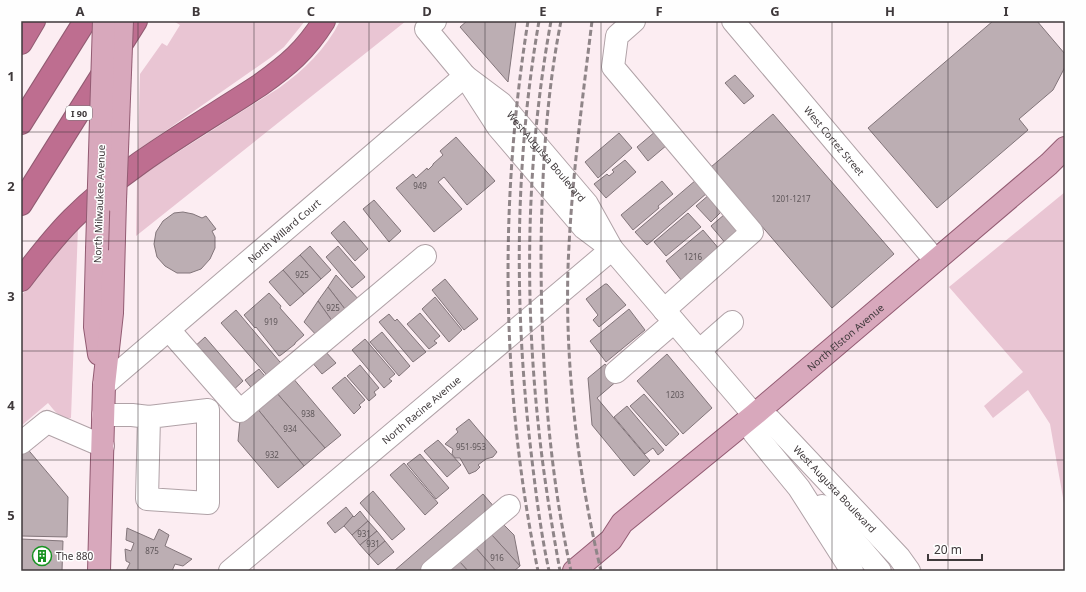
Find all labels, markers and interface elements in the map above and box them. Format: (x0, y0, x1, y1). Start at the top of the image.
text: A (76, 2, 85, 20)
text: B (192, 2, 200, 20)
text: C (307, 2, 315, 20)
text: D (422, 2, 432, 20)
text: E (539, 2, 547, 20)
text: F (655, 2, 663, 20)
text: G (770, 2, 780, 20)
text: H (885, 2, 895, 20)
text: I (1003, 2, 1009, 20)
text: 1 (7, 67, 15, 85)
street label: West Cortez Street (801, 103, 868, 179)
road number: I 90 (66, 106, 92, 120)
street label: West Augusta Boulevard (504, 108, 589, 205)
street label: North Milwaukee Avenue (90, 144, 108, 263)
text: 2 (7, 177, 15, 195)
house number: 949 (413, 180, 427, 191)
house number: 1201-1217 (771, 193, 811, 204)
street label: North Willard Court (245, 195, 324, 266)
house number: 1216 (684, 251, 703, 262)
house number: 925 (295, 269, 309, 280)
text: 3 (7, 287, 15, 305)
street label: North Elston Avenue (804, 300, 887, 374)
house number: 925 (326, 302, 340, 313)
house number: 919 (264, 316, 278, 327)
street label: North Racine Avenue (379, 372, 464, 447)
house number: 1203 (666, 389, 685, 400)
text: 4 (7, 396, 15, 414)
house number: 938 (301, 408, 315, 419)
house number: 934 (283, 423, 297, 434)
house number: 951-953 (456, 441, 486, 452)
street label: West Augusta Boulevard (790, 442, 879, 536)
house number: 932 (265, 449, 279, 460)
text: 5 (7, 506, 15, 524)
house number: 931 (357, 528, 371, 539)
scale bar (928, 536, 982, 562)
house number: 931 (366, 538, 380, 549)
text: 20 m (934, 541, 962, 558)
building icon: The 880 (31, 545, 53, 567)
house number: 875 (145, 545, 159, 556)
place label: The 880 (56, 549, 93, 563)
house number: 916 (490, 552, 504, 563)

